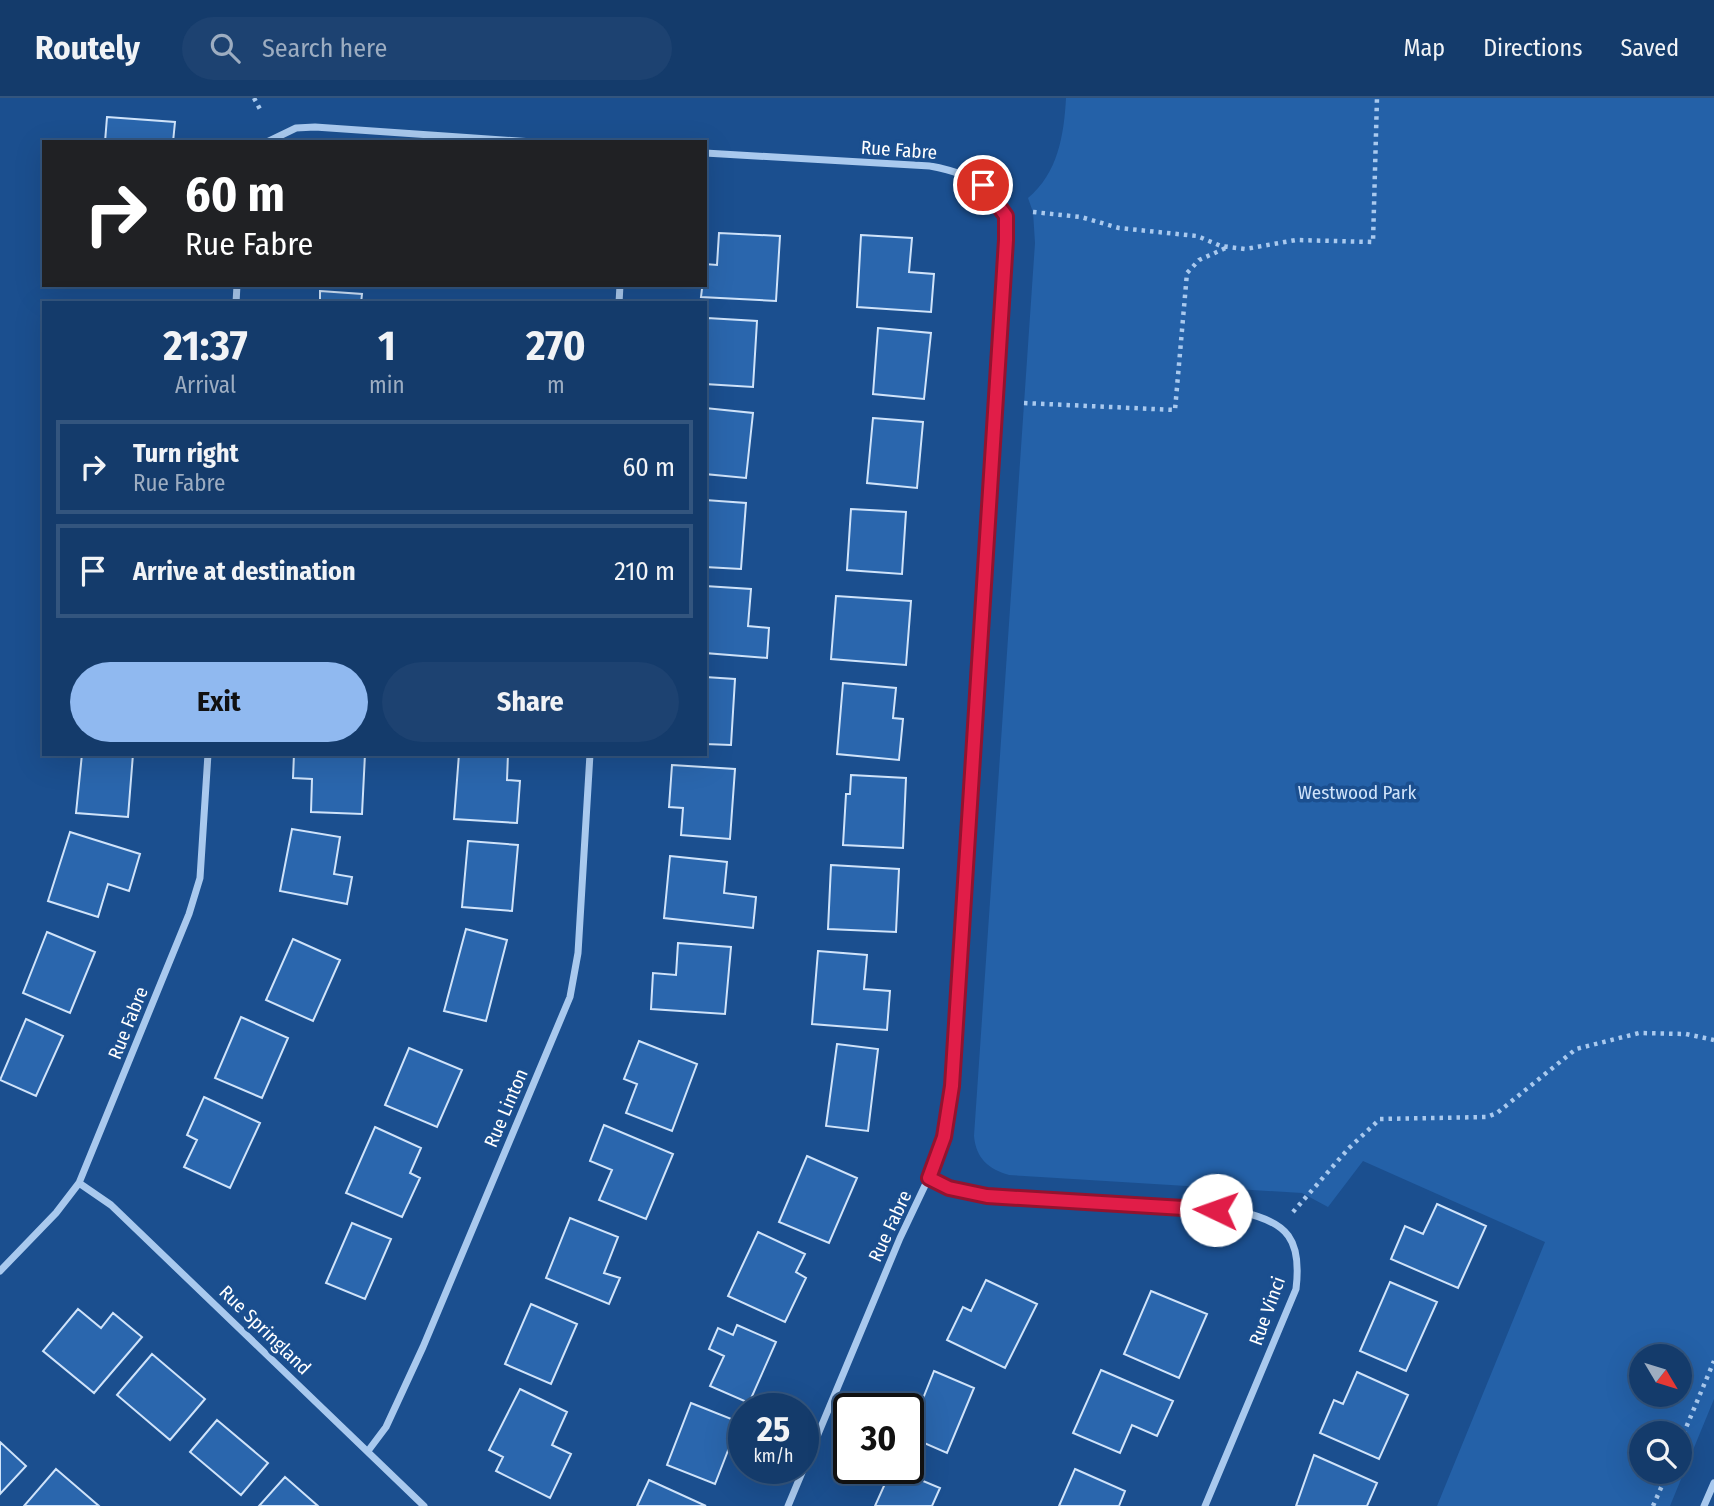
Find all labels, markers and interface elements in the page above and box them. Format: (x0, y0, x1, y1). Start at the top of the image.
search box (182, 17, 672, 80)
text: Routely (35, 28, 140, 68)
icon: search (206, 29, 244, 67)
text: Search here (262, 33, 387, 64)
text: Map (1404, 34, 1445, 62)
text: Directions (1483, 34, 1582, 62)
text: Saved (1620, 34, 1679, 62)
street label: Rue Fabre (860, 136, 938, 164)
pin (953, 155, 1013, 215)
text: 60 m (185, 165, 285, 224)
icon: arrive (964, 166, 1002, 204)
icon: right (70, 168, 161, 259)
text: Rue Fabre (185, 225, 313, 263)
text: 21:37 (163, 321, 248, 371)
text: 1 (378, 321, 396, 371)
text: 270 (526, 321, 586, 371)
text: Arrival (175, 371, 236, 399)
text: min (369, 371, 405, 399)
text: m (547, 371, 565, 399)
text: Turn right (133, 438, 239, 469)
icon: right (74, 448, 112, 486)
text: 60 m (622, 452, 675, 483)
text: Rue Fabre (133, 469, 225, 497)
icon: arrive (74, 552, 112, 590)
text: Arrive at destination (133, 556, 356, 587)
text: 210 m (614, 556, 675, 587)
button: Exit (70, 662, 368, 742)
button: Share (382, 662, 679, 742)
park label: Westwood Park (1298, 781, 1416, 804)
street label: Rue Fabre (103, 983, 153, 1063)
street label: Rue Linton (479, 1065, 533, 1151)
position arrow (1179, 1173, 1253, 1247)
street label: Rue Fabre (863, 1187, 917, 1265)
street label: Rue Vinci (1244, 1273, 1290, 1349)
street label: Rue Springland (214, 1281, 316, 1379)
north arrow (1629, 1344, 1692, 1407)
map controls (1629, 1344, 1692, 1484)
speed limit sign: 30 (833, 1393, 924, 1484)
text: 25 (757, 1408, 790, 1450)
button: search (1629, 1421, 1692, 1484)
text: km/h (753, 1445, 794, 1467)

